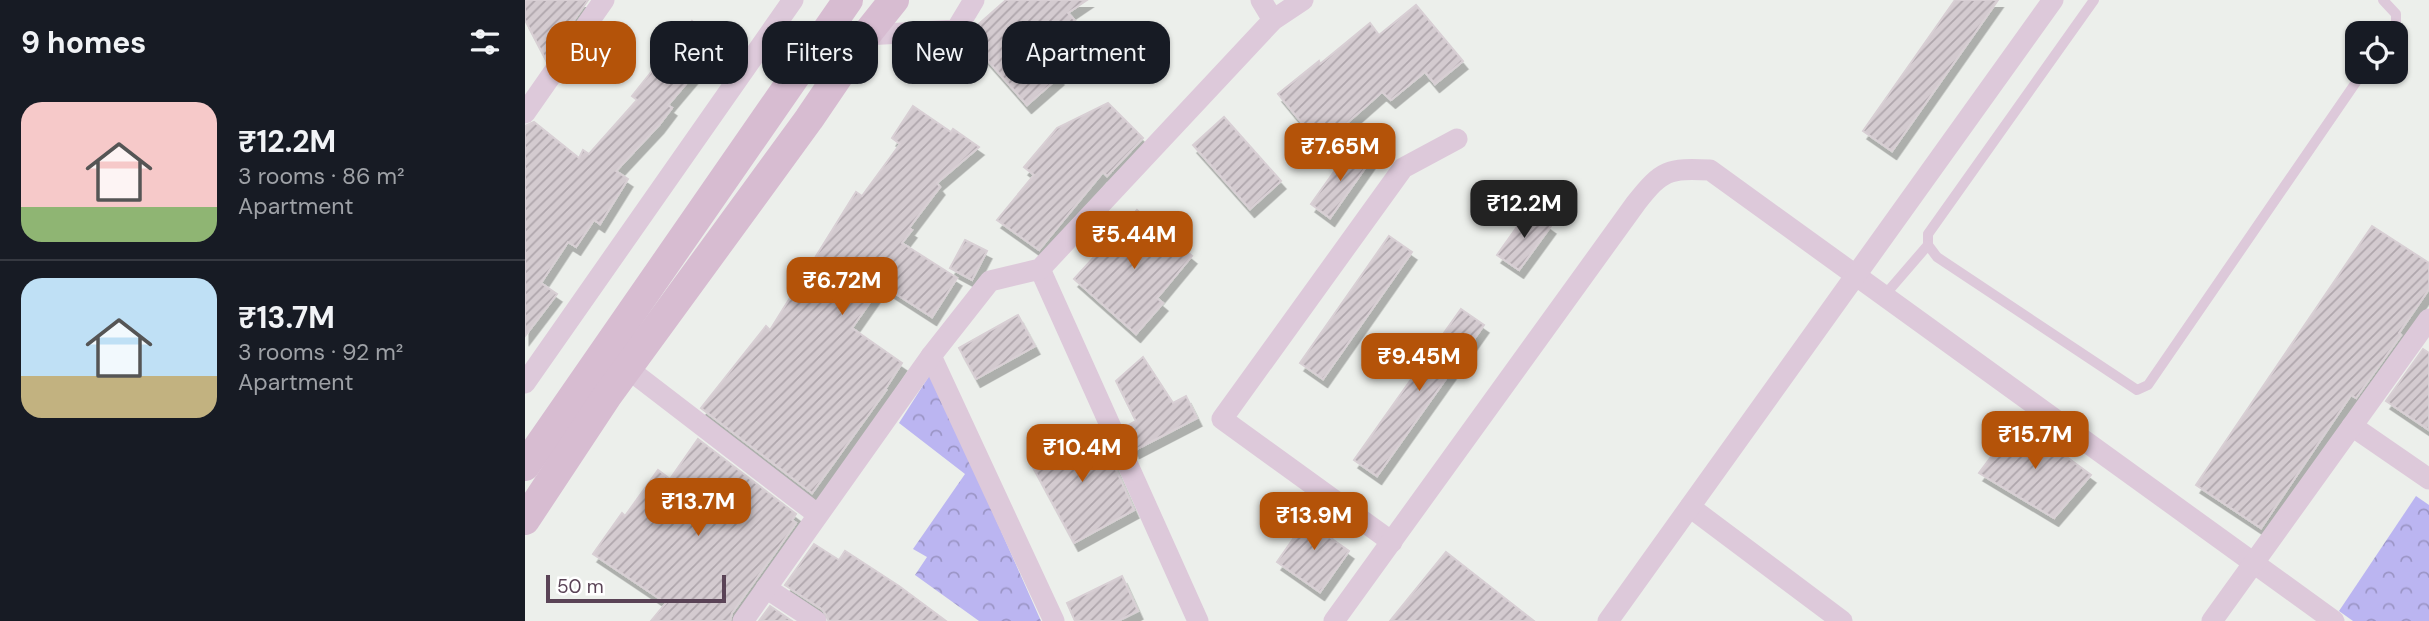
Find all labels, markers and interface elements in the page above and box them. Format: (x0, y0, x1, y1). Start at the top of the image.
chip: Buy (546, 21, 636, 84)
chip: Rent (650, 21, 748, 84)
chip: Filters (762, 21, 878, 84)
chip: New (892, 21, 988, 84)
chip: Apartment (1002, 21, 1170, 84)
map controls (2345, 21, 2408, 84)
button: locate (2345, 21, 2408, 84)
text: 9 homes (21, 23, 146, 62)
icon: filters (466, 23, 504, 61)
text: ₹12.2M (238, 122, 336, 161)
pin: ₹7.65M (1283, 124, 1397, 183)
icon: home (77, 130, 161, 214)
text: ₹7.65M (1300, 131, 1380, 161)
text: 3 rooms · 86 m² (238, 161, 405, 191)
pin: ₹12.2M (1467, 180, 1581, 240)
text: ₹12.2M (1486, 188, 1562, 218)
text: Apartment (238, 191, 353, 221)
pin: ₹5.44M (1077, 212, 1191, 271)
text: ₹5.44M (1092, 219, 1176, 249)
pin: ₹6.72M (785, 258, 899, 317)
text: ₹6.72M (803, 265, 881, 295)
text: ₹13.7M (238, 298, 335, 337)
icon: home (77, 306, 161, 390)
pin: ₹9.45M (1362, 334, 1476, 393)
text: 3 rooms · 92 m² (238, 337, 403, 367)
text: ₹9.45M (1377, 341, 1461, 371)
text: Apartment (238, 367, 353, 397)
pin: ₹15.7M (1978, 412, 2092, 471)
text: ₹15.7M (1998, 419, 2072, 449)
pin: ₹10.4M (1025, 424, 1139, 484)
text: ₹10.4M (1043, 432, 1121, 462)
pin: ₹13.7M (641, 478, 755, 538)
text: ₹13.7M (661, 486, 735, 516)
pin: ₹13.9M (1257, 492, 1371, 552)
text: ₹13.9M (1276, 500, 1352, 530)
scale bar (546, 572, 726, 604)
text: 50 m (557, 574, 604, 599)

